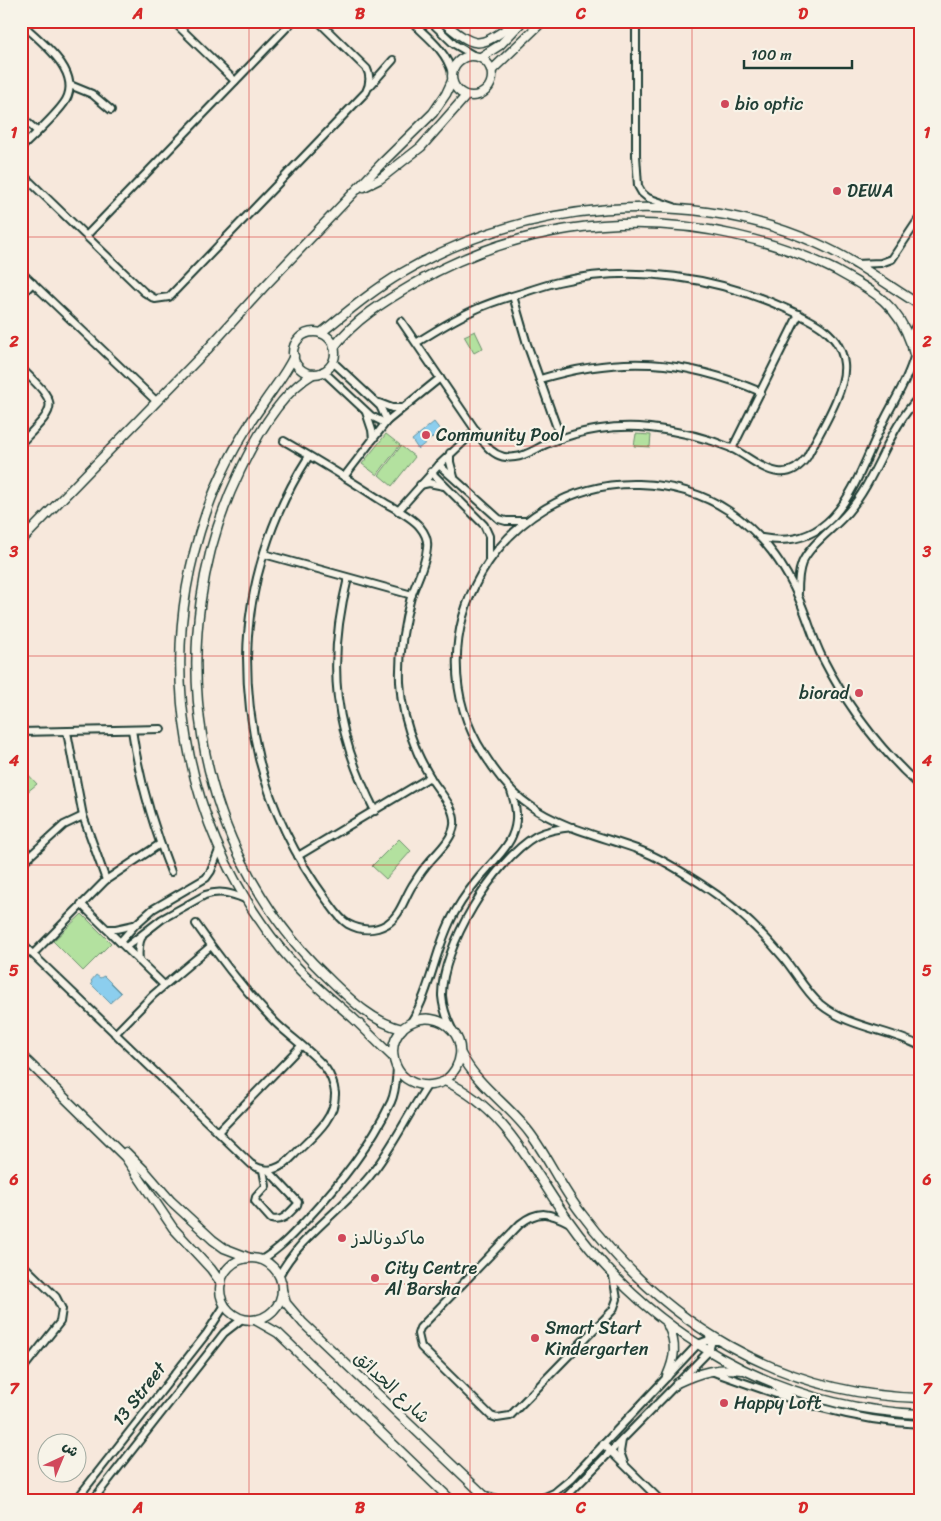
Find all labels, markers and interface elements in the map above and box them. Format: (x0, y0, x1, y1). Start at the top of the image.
text: A (132, 0, 143, 28)
text: B (355, 0, 366, 28)
text: C (575, 0, 587, 28)
text: D (798, 0, 808, 28)
scale bar (744, 38, 851, 70)
text: 100 m (751, 42, 792, 68)
place label: bio optic (735, 88, 803, 120)
marker: bio optic (719, 98, 731, 110)
text: 1 (11, 118, 18, 147)
text: 1 (924, 118, 931, 147)
place label: DEWA (847, 175, 894, 207)
marker: DEWA (831, 185, 843, 197)
text: 2 (8, 327, 19, 356)
text: 2 (921, 327, 932, 356)
place label: Community Pool (436, 419, 566, 451)
marker: Community Pool (420, 429, 432, 441)
text: 3 (9, 537, 19, 566)
text: 3 (922, 537, 932, 566)
place label: biorad (799, 677, 851, 709)
marker: biorad (853, 687, 865, 699)
text: 4 (8, 746, 19, 775)
text: 4 (921, 746, 932, 775)
text: 5 (9, 956, 19, 985)
text: 5 (922, 956, 932, 985)
text: 6 (8, 1165, 19, 1194)
text: 6 (921, 1165, 932, 1194)
place label: ماكدونالدز (350, 1222, 425, 1254)
marker: ماكدونالدز (336, 1232, 348, 1244)
place label: City Centre Al Barsha (384, 1252, 478, 1305)
marker: City Centre Al Barsha (369, 1272, 381, 1284)
place label: Smart Start Kindergarten (545, 1312, 649, 1365)
marker: Smart Start Kindergarten (529, 1332, 541, 1344)
street label: شارع الحدائق (346, 1343, 438, 1431)
street label: 13 Street (103, 1354, 175, 1433)
text: 7 (9, 1374, 20, 1403)
text: 7 (922, 1374, 933, 1403)
place label: Happy Loft (734, 1387, 822, 1419)
marker: Happy Loft (718, 1397, 730, 1409)
north arrow (38, 1434, 88, 1484)
text: ش (56, 1435, 85, 1463)
text: A (132, 1493, 143, 1521)
text: B (355, 1493, 366, 1521)
text: C (575, 1493, 587, 1521)
text: D (798, 1493, 808, 1521)

